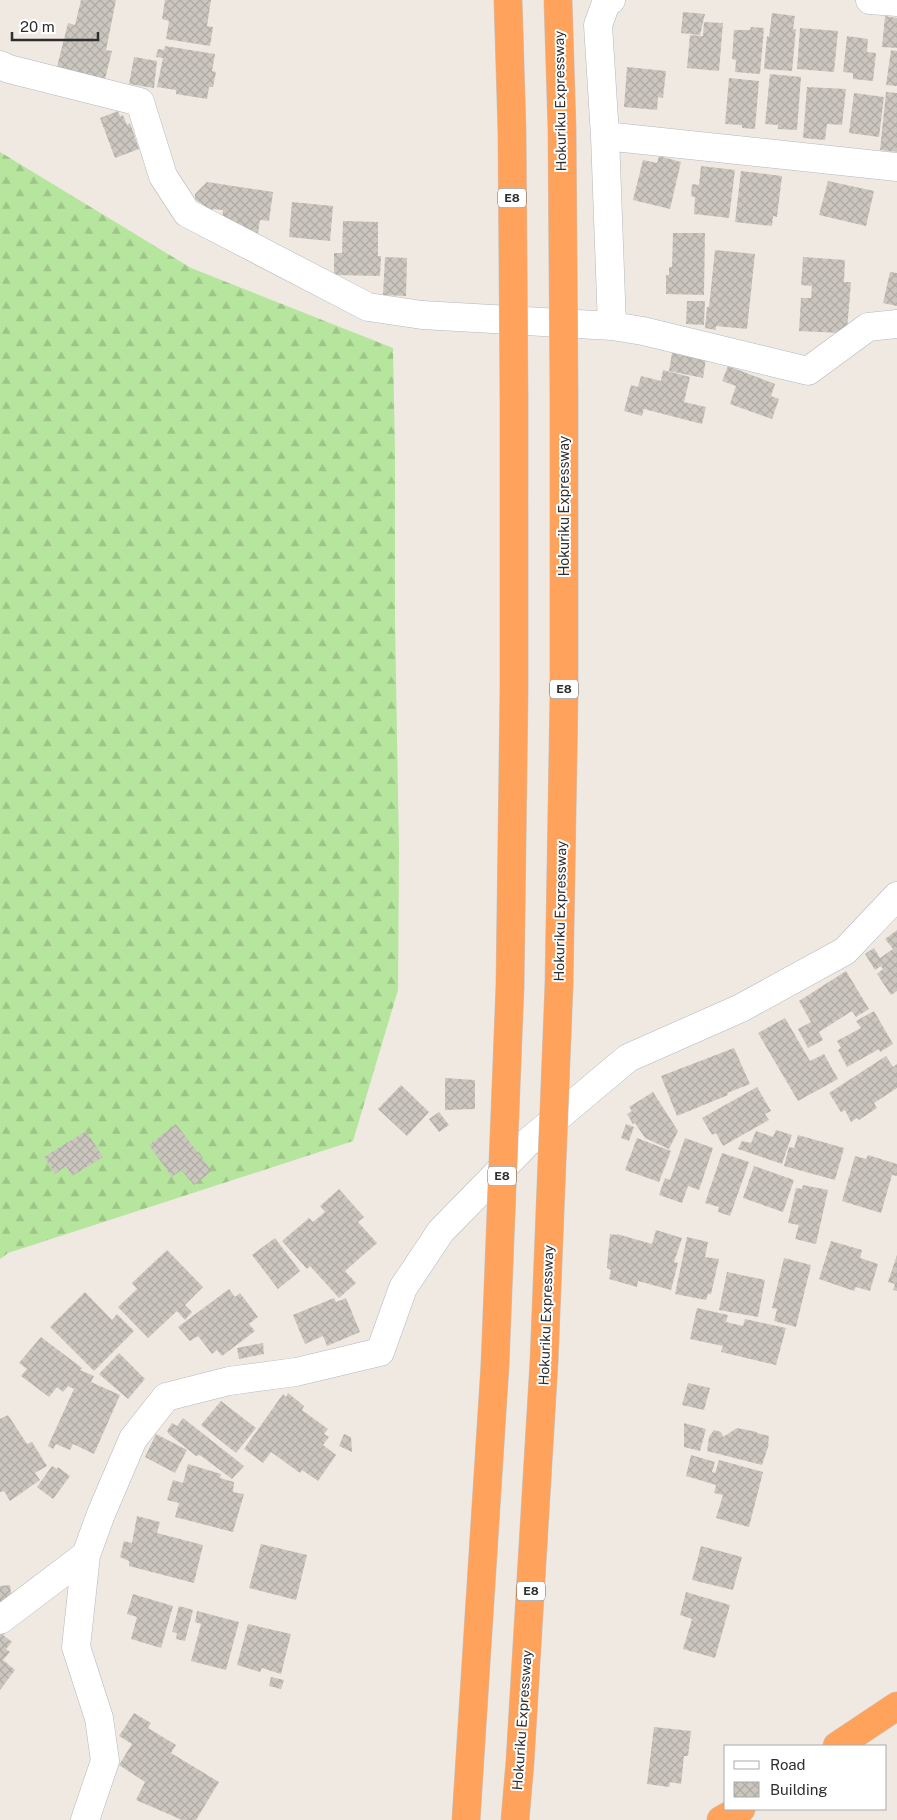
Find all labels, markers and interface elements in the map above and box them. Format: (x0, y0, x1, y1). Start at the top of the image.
scale bar (12, 10, 99, 42)
text: 20 m (20, 18, 55, 35)
street label: Hokuriku Expressway (551, 30, 569, 171)
road number: E8 (498, 188, 526, 208)
street label: Hokuriku Expressway (556, 435, 572, 576)
road number: E8 (550, 680, 578, 699)
street label: Hokuriku Expressway (551, 840, 569, 981)
road number: E8 (488, 1166, 516, 1186)
street label: Hokuriku Expressway (536, 1244, 556, 1386)
road number: E8 (517, 1582, 545, 1600)
street label: Hokuriku Expressway (509, 1649, 535, 1791)
legend (724, 1745, 887, 1810)
text: Road (770, 1756, 806, 1773)
text: Building (770, 1781, 828, 1798)

